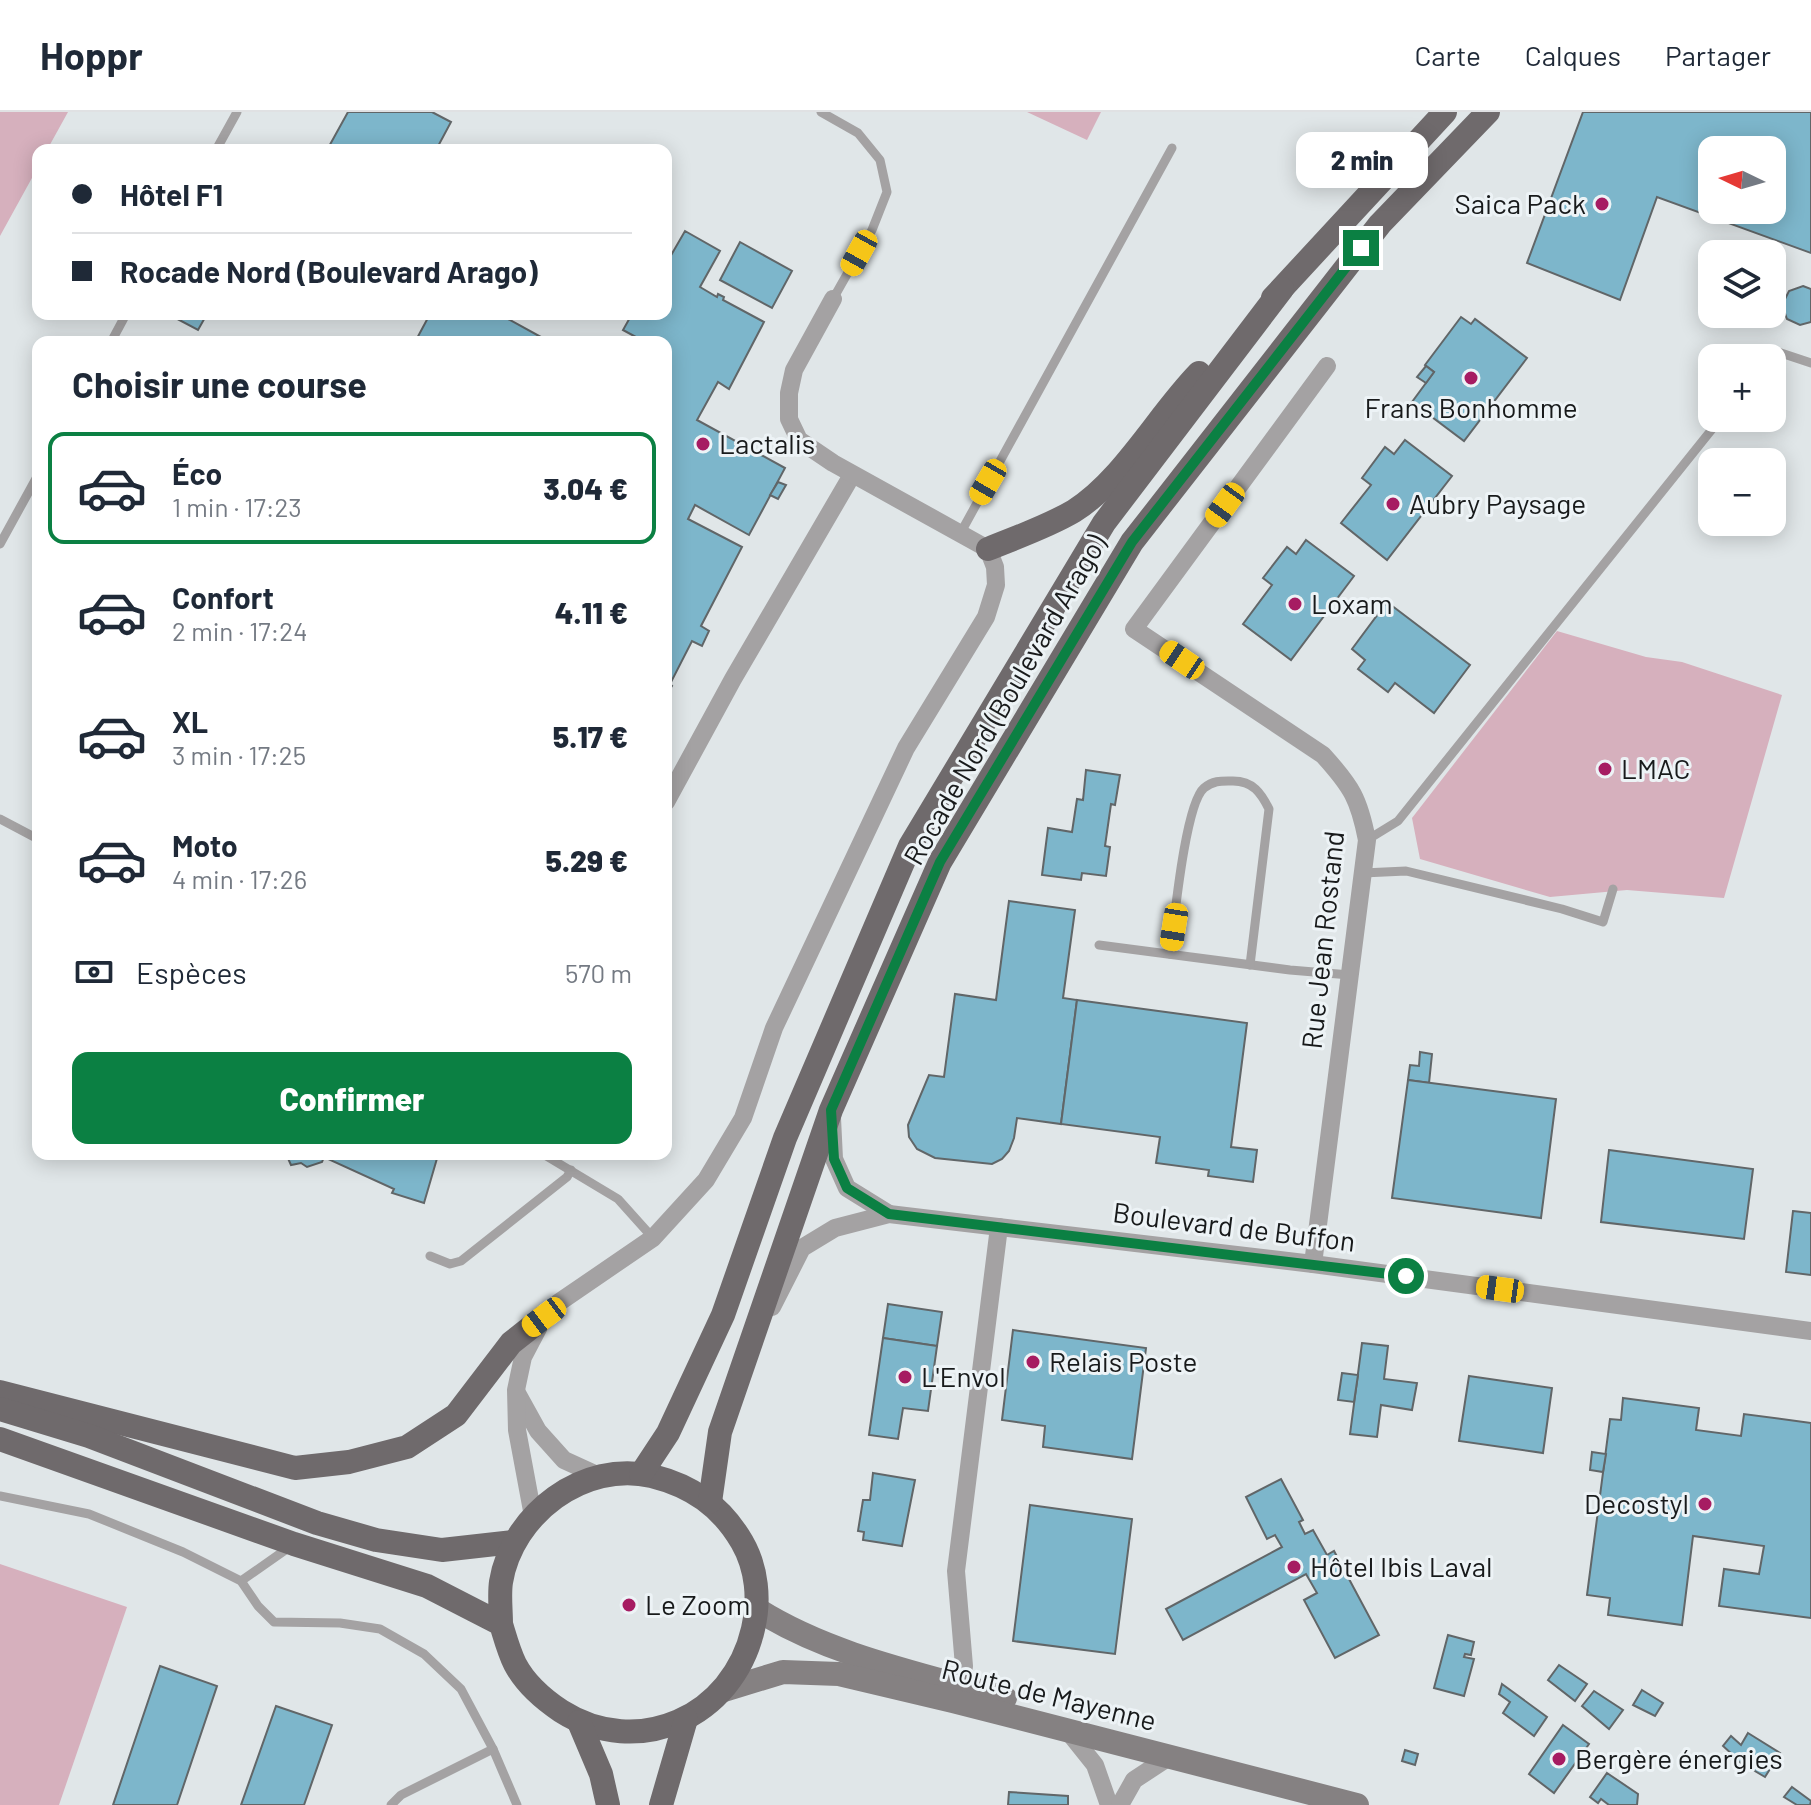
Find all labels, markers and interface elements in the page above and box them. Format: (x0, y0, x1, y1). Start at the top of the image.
text: Hoppr (40, 32, 143, 78)
text: Carte (1414, 38, 1481, 72)
text: Calques (1525, 38, 1621, 72)
text: Partager (1665, 38, 1771, 72)
callout: 2 min (1295, 132, 1427, 188)
north arrow (1698, 136, 1786, 224)
map controls (1698, 136, 1786, 536)
text: 2 min (1331, 144, 1393, 175)
text: Hôtel F1 (120, 176, 223, 212)
place label: Saica Pack (1454, 186, 1586, 220)
marker: Saica Pack (1593, 195, 1611, 213)
car (837, 226, 881, 280)
route end (1343, 230, 1379, 266)
button: layers (1698, 240, 1786, 328)
text: Rocade Nord (Boulevard Arago) (120, 253, 538, 289)
button: + (1698, 344, 1786, 432)
text: Choisir une course (72, 362, 367, 405)
marker: Frans Bonhomme (1462, 369, 1480, 387)
place label: Frans Bonhomme (1364, 390, 1578, 424)
place label: Lactalis (719, 426, 815, 460)
marker: Lactalis (694, 435, 712, 453)
button: − (1698, 448, 1786, 536)
icon: car (76, 452, 148, 524)
text: Éco (172, 455, 222, 491)
car (966, 455, 1010, 509)
text: 3.04 € (543, 470, 628, 506)
car (1201, 479, 1249, 531)
place label: Aubry Paysage (1409, 486, 1586, 520)
text: 1 min · 17:23 (172, 491, 302, 522)
marker: Aubry Paysage (1384, 495, 1402, 513)
street label: Rocade Nord (Boulevard Arago) (896, 528, 1113, 871)
icon: car (76, 576, 148, 648)
text: Confort (172, 579, 274, 615)
place label: Loxam (1311, 586, 1393, 620)
text: 4.11 € (555, 594, 628, 630)
marker: Loxam (1286, 595, 1304, 613)
text: 2 min · 17:24 (172, 615, 308, 646)
car (1155, 637, 1209, 683)
icon: car (76, 700, 148, 772)
text: XL (172, 703, 208, 739)
text: 5.17 € (553, 718, 628, 754)
text: 3 min · 17:25 (172, 739, 306, 770)
place label: LMAC (1621, 751, 1691, 785)
marker: LMAC (1596, 760, 1614, 778)
icon: car (76, 824, 148, 896)
text: Moto (172, 827, 238, 863)
street label: Rue Jean Rostand (1294, 829, 1350, 1051)
text: 5.29 € (546, 842, 628, 878)
text: 4 min · 17:26 (172, 863, 307, 894)
car (1158, 901, 1190, 953)
icon: cash (72, 950, 116, 994)
text: Espèces (136, 954, 247, 990)
text: 570 m (565, 957, 632, 988)
button: Confirmer (72, 1052, 632, 1144)
street label: Boulevard de Buffon (1111, 1194, 1357, 1258)
route start (1388, 1258, 1424, 1294)
car (1475, 1274, 1525, 1304)
car (518, 1293, 570, 1341)
place label: Relais Poste (1049, 1344, 1197, 1378)
marker: Relais Poste (1024, 1353, 1042, 1371)
place label: L'Envol (921, 1359, 1006, 1393)
marker: L'Envol (896, 1368, 914, 1386)
place label: Decostyl (1584, 1486, 1689, 1520)
marker: Decostyl (1696, 1495, 1714, 1513)
place label: Hôtel Ibis Laval (1310, 1549, 1492, 1583)
marker: Hôtel Ibis Laval (1285, 1558, 1303, 1576)
place label: Le Zoom (645, 1587, 750, 1621)
marker: Le Zoom (620, 1596, 638, 1614)
street label: Route de Mayenne (938, 1651, 1160, 1737)
place label: Bergère énergies (1575, 1741, 1783, 1775)
marker: Bergère énergies (1550, 1750, 1568, 1768)

